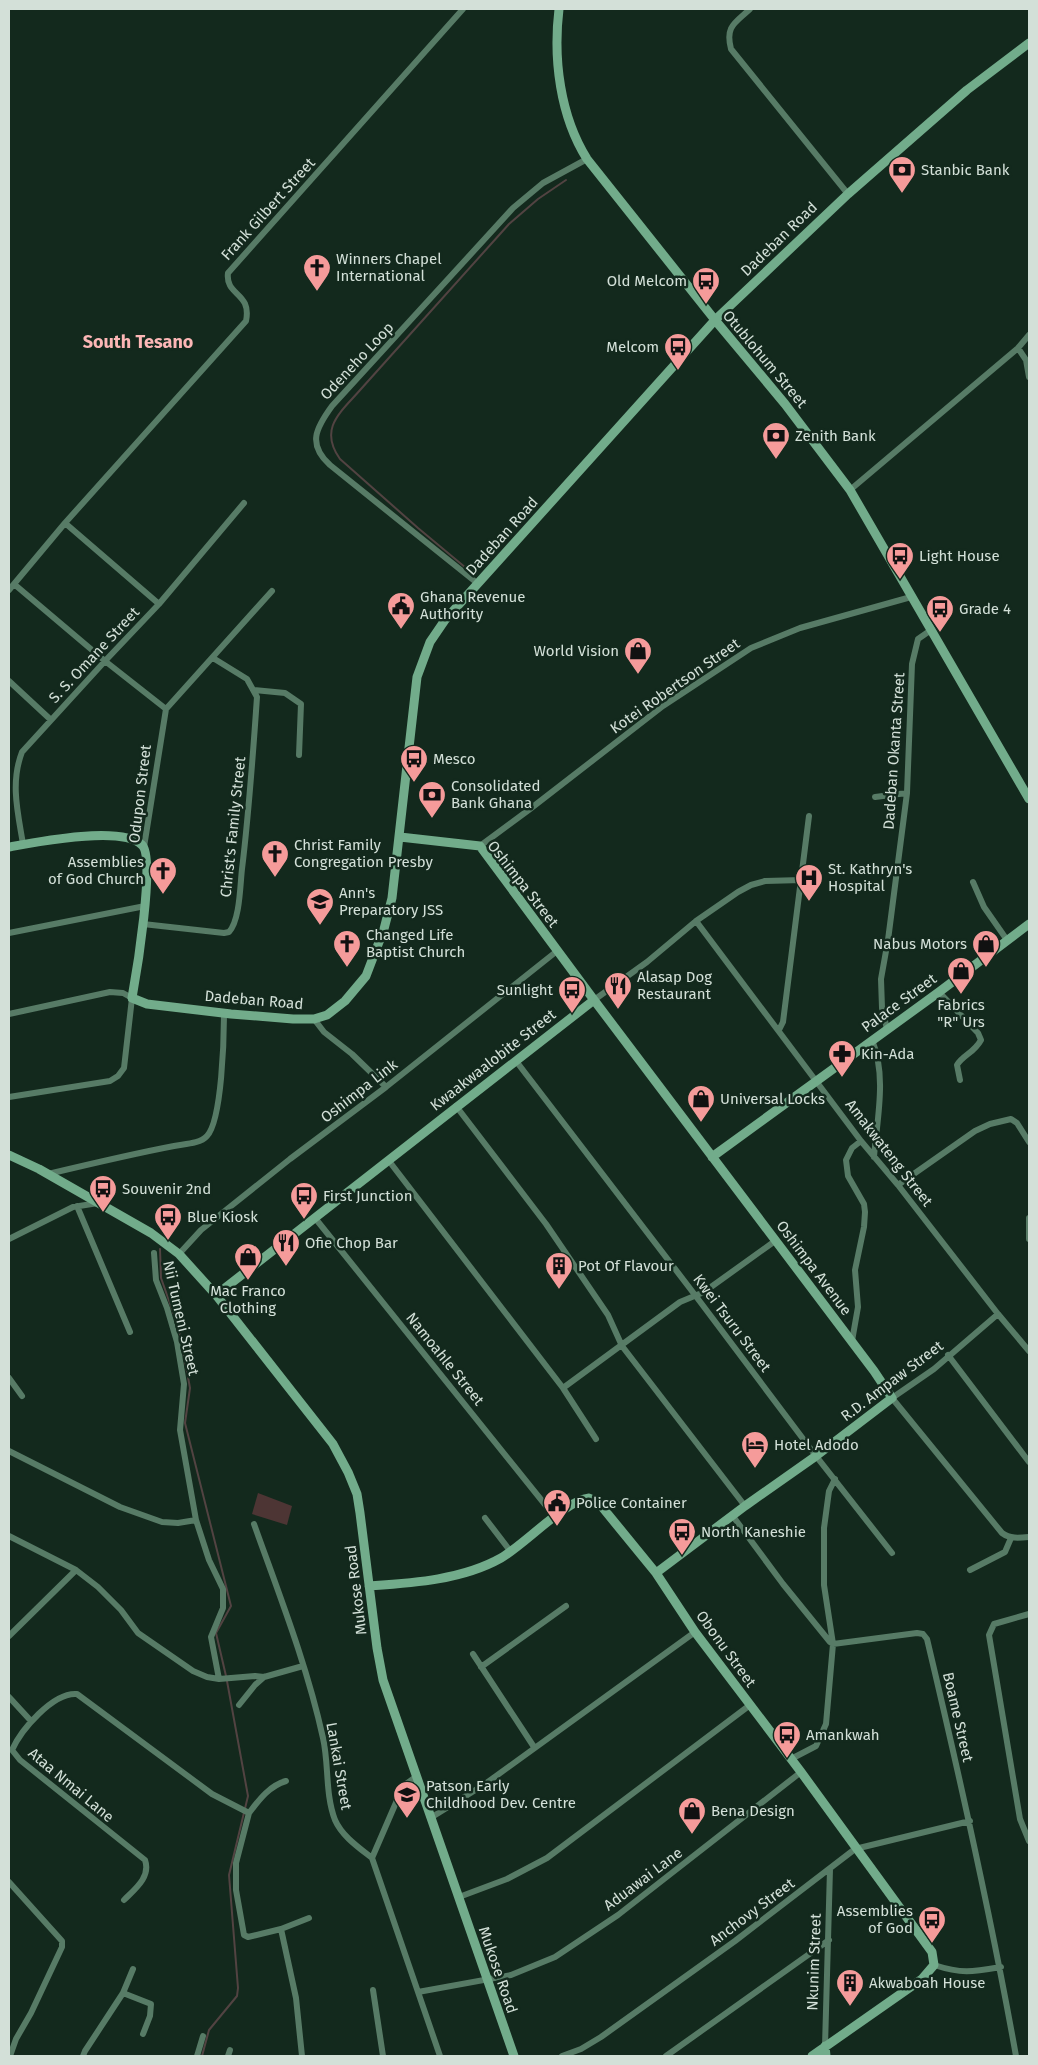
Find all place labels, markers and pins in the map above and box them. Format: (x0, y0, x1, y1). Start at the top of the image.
bank icon: Stanbic Bank (887, 155, 917, 194)
place label: Stanbic Bank (921, 161, 1010, 179)
place label: Winners Chapel International (336, 250, 442, 285)
church icon: Winners Chapel International (302, 253, 332, 292)
bus stop icon: Old Melcom (691, 266, 721, 305)
place label: Old Melcom (607, 272, 687, 290)
bus stop icon: Melcom (663, 332, 693, 371)
place label: Melcom (606, 338, 659, 356)
bank icon: Zenith Bank (761, 421, 791, 460)
place label: Zenith Bank (795, 427, 876, 445)
bus stop icon: Light House (885, 541, 915, 580)
place label: Light House (919, 547, 1000, 565)
place label: Ghana Revenue Authority (420, 588, 526, 623)
public building icon: Ghana Revenue Authority (386, 591, 416, 630)
bus stop icon: Grade 4 (925, 594, 955, 633)
place label: Grade 4 (959, 600, 1011, 618)
shop icon: World Vision (623, 636, 653, 675)
place label: World Vision (534, 642, 619, 660)
bus stop icon: Mesco (399, 744, 429, 783)
place label: Mesco (433, 750, 475, 768)
place label: Consolidated Bank Ghana (451, 777, 541, 812)
bank icon: Consolidated Bank Ghana (417, 780, 447, 819)
place label: Christ Family Congregation Presby (294, 836, 434, 871)
church icon: Christ Family Congregation Presby (260, 839, 290, 878)
place label: Assemblies of God Church (48, 853, 144, 888)
church icon: Assemblies of God Church (148, 856, 178, 895)
place label: St. Kathryn's Hospital (828, 860, 912, 895)
hospital icon: St. Kathryn's Hospital (794, 863, 824, 902)
place label: Ann's Preparatory JSS (339, 884, 443, 919)
school or university icon: Ann's Preparatory JSS (305, 887, 335, 926)
place label: Changed Life Baptist Church (366, 926, 465, 961)
church icon: Changed Life Baptist Church (332, 929, 362, 968)
shop icon: Nabus Motors (971, 929, 1001, 968)
place label: Nabus Motors (873, 935, 967, 953)
shop icon: Fabrics "R" Urs (946, 956, 976, 995)
place label: Alasap Dog Restaurant (637, 968, 712, 1003)
restaurant icon: Alasap Dog Restaurant (603, 971, 633, 1010)
bus stop icon: Sunlight (557, 975, 587, 1014)
place label: Sunlight (497, 981, 554, 999)
place label: Fabrics "R" Urs (937, 996, 985, 1031)
pharmacy icon: Kin-Ada (827, 1039, 857, 1078)
place label: Kin-Ada (861, 1045, 914, 1063)
shop icon: Universal Locks (686, 1084, 716, 1123)
place label: Universal Locks (720, 1090, 825, 1108)
bus stop icon: Souvenir 2nd (88, 1174, 118, 1213)
place label: Souvenir 2nd (122, 1180, 211, 1198)
bus stop icon: First Junction (289, 1181, 319, 1220)
place label: First Junction (323, 1187, 413, 1205)
bus stop icon: Blue Kiosk (153, 1202, 183, 1241)
place label: Blue Kiosk (187, 1208, 258, 1226)
restaurant icon: Ofie Chop Bar (271, 1228, 301, 1267)
place label: Ofie Chop Bar (305, 1234, 398, 1252)
shop icon: Mac Franco Clothing (233, 1242, 263, 1281)
building icon: Pot Of Flavour (544, 1251, 574, 1290)
place label: Pot Of Flavour (578, 1257, 674, 1275)
place label: Mac Franco Clothing (210, 1282, 286, 1317)
hotel icon: Hotel Adodo (740, 1430, 770, 1469)
place label: Hotel Adodo (774, 1436, 859, 1454)
public building icon: Police Container (542, 1488, 572, 1527)
place label: Police Container (576, 1494, 687, 1512)
bus stop icon: North Kaneshie (667, 1517, 697, 1556)
place label: North Kaneshie (701, 1523, 806, 1541)
bus stop icon: Amankwah (772, 1720, 802, 1759)
place label: Amankwah (806, 1726, 880, 1744)
place label: Patson Early Childhood Dev. Centre (426, 1777, 576, 1812)
school or university icon: Patson Early Childhood Dev. Centre (392, 1780, 422, 1819)
shop icon: Bena Design (677, 1796, 707, 1835)
place label: Bena Design (711, 1802, 795, 1820)
place label: Assemblies of God (837, 1902, 913, 1937)
bus stop icon: Assemblies of God (917, 1905, 947, 1944)
building icon: Akwaboah House (835, 1968, 865, 2007)
place label: Akwaboah House (869, 1974, 985, 1992)

